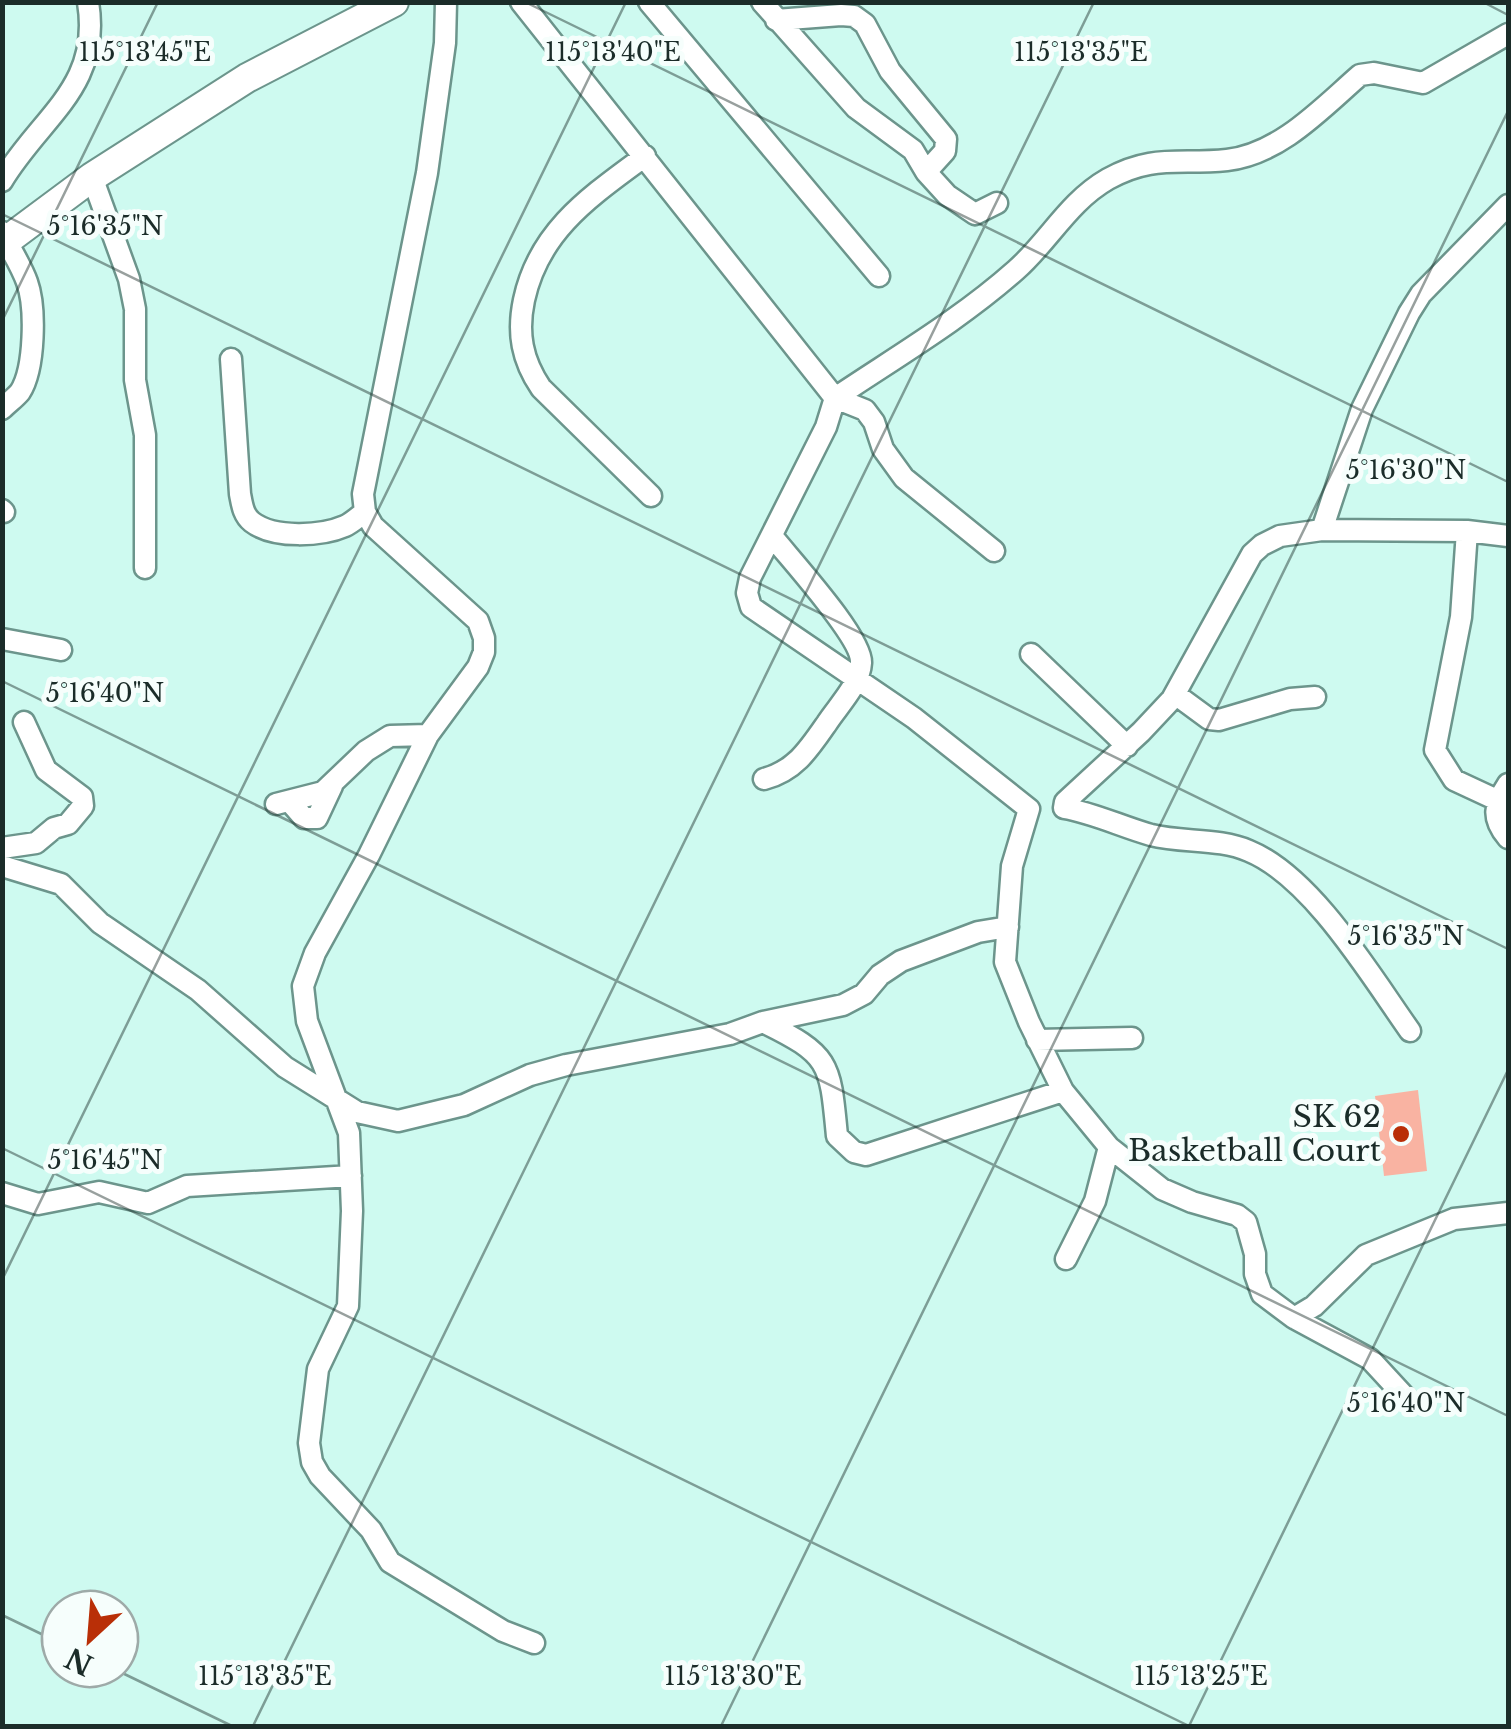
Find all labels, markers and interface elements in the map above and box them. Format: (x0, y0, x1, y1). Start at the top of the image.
text: 115°13'45"E (79, 37, 211, 68)
text: 115°13'40"E (545, 37, 681, 68)
text: 115°13'35"E (1014, 37, 1148, 68)
text: 5°16'35"N (47, 211, 163, 242)
text: 5°16'30"N (1346, 455, 1466, 486)
text: 5°16'40"N (46, 678, 164, 709)
text: 5°16'35"N (1348, 921, 1464, 952)
place label: SK 62 Basketball Court (1128, 1098, 1382, 1169)
marker: SK 62 Basketball Court (1390, 1123, 1412, 1145)
text: 5°16'45"N (47, 1145, 163, 1176)
text: 5°16'40"N (1347, 1388, 1465, 1419)
north arrow (40, 1589, 140, 1689)
text: N (60, 1640, 99, 1683)
text: 115°13'35"E (198, 1661, 332, 1692)
text: 115°13'30"E (664, 1661, 802, 1692)
text: 115°13'25"E (1134, 1661, 1268, 1692)

